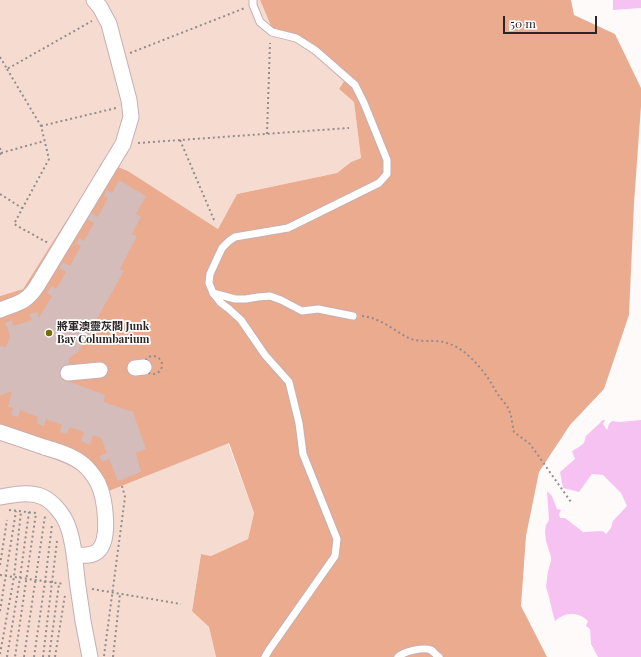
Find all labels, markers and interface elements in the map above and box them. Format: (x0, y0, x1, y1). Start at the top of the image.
scale bar (505, 8, 599, 34)
text: 50 m (510, 15, 536, 31)
place label: 將軍澳靈灰閣 Junk Bay Columbarium (57, 320, 150, 346)
marker: 將軍澳靈灰閣 Junk Bay Columbarium (44, 328, 54, 338)

